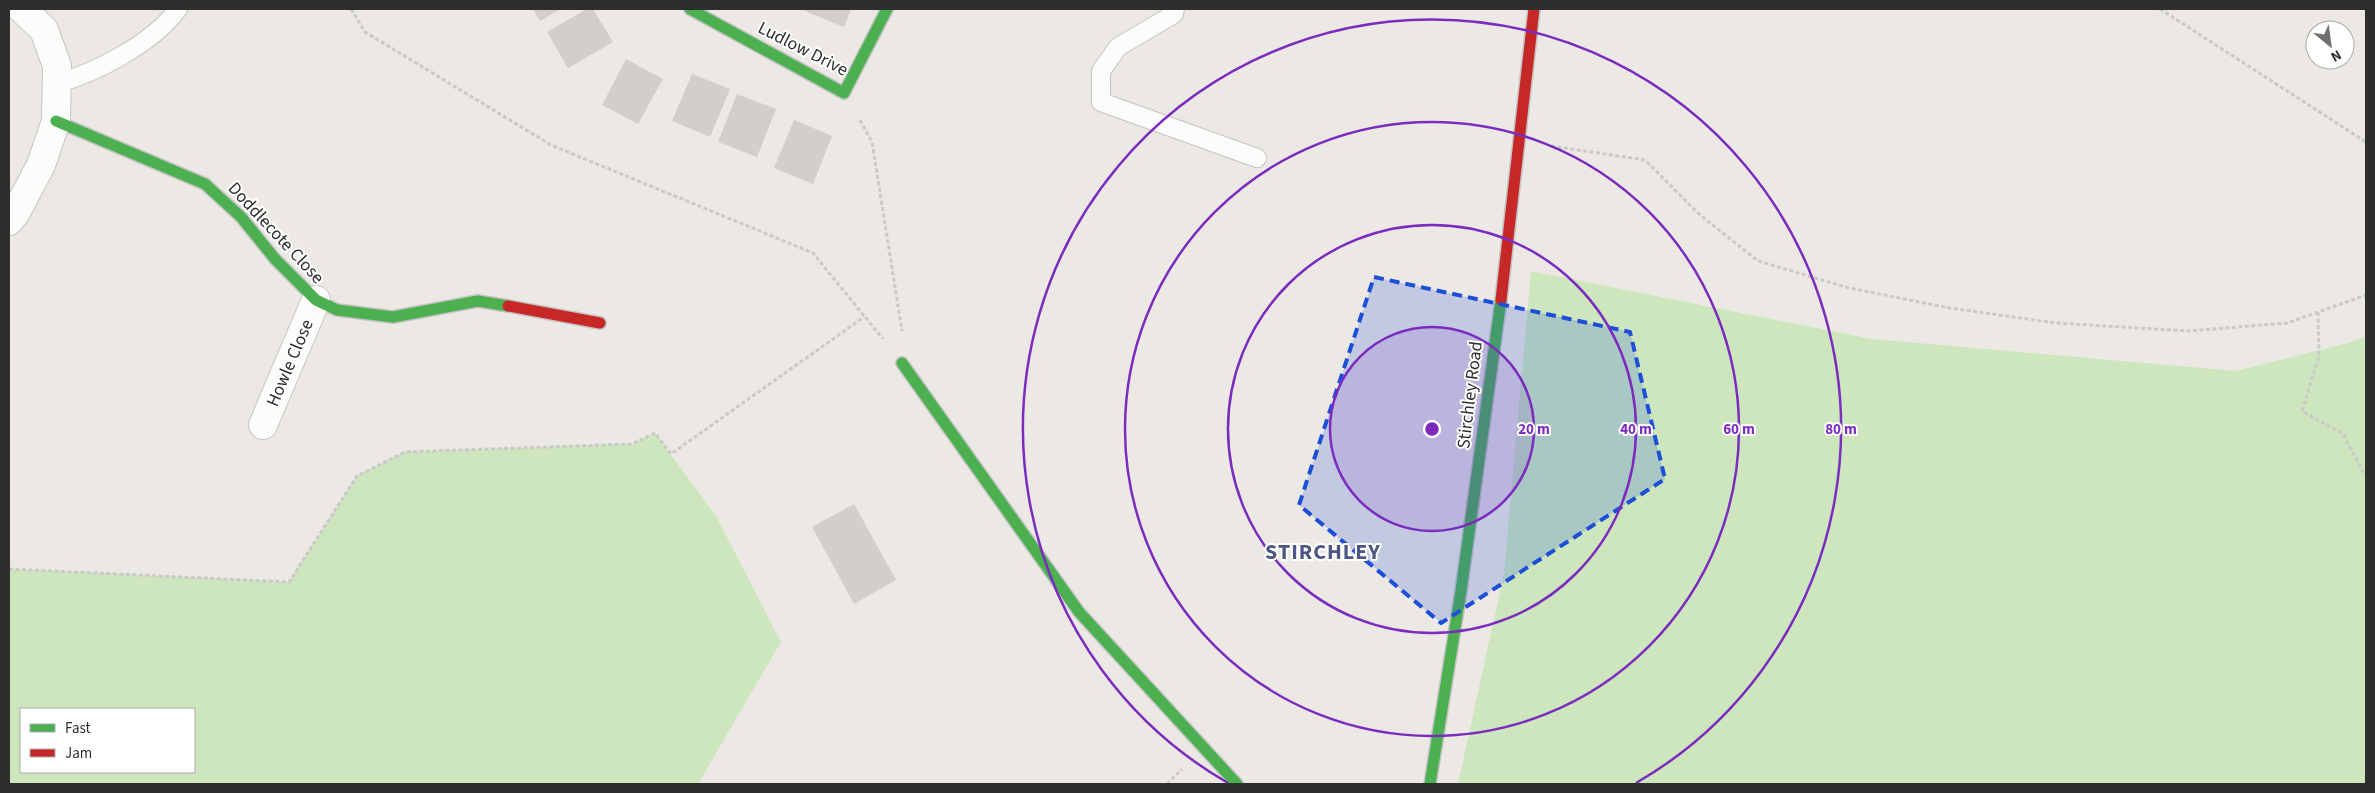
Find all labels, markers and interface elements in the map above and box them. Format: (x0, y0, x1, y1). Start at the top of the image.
street label: Ludlow Drive (754, 16, 852, 82)
north arrow (2305, 20, 2355, 70)
text: N (2327, 44, 2345, 66)
street label: Doddlecote Close (222, 177, 330, 289)
street label: Howle Close (260, 315, 320, 410)
street label: Stirchley Road (1451, 340, 1489, 450)
text: 20 m (1518, 419, 1550, 440)
text: 40 m (1620, 419, 1652, 440)
text: 60 m (1723, 419, 1755, 440)
text: 80 m (1825, 419, 1857, 440)
centre of rings (1423, 420, 1441, 438)
district label: STIRCHLEY (1265, 536, 1381, 568)
legend (20, 708, 195, 773)
text: Fast (65, 718, 91, 739)
text: Jam (65, 743, 92, 764)

